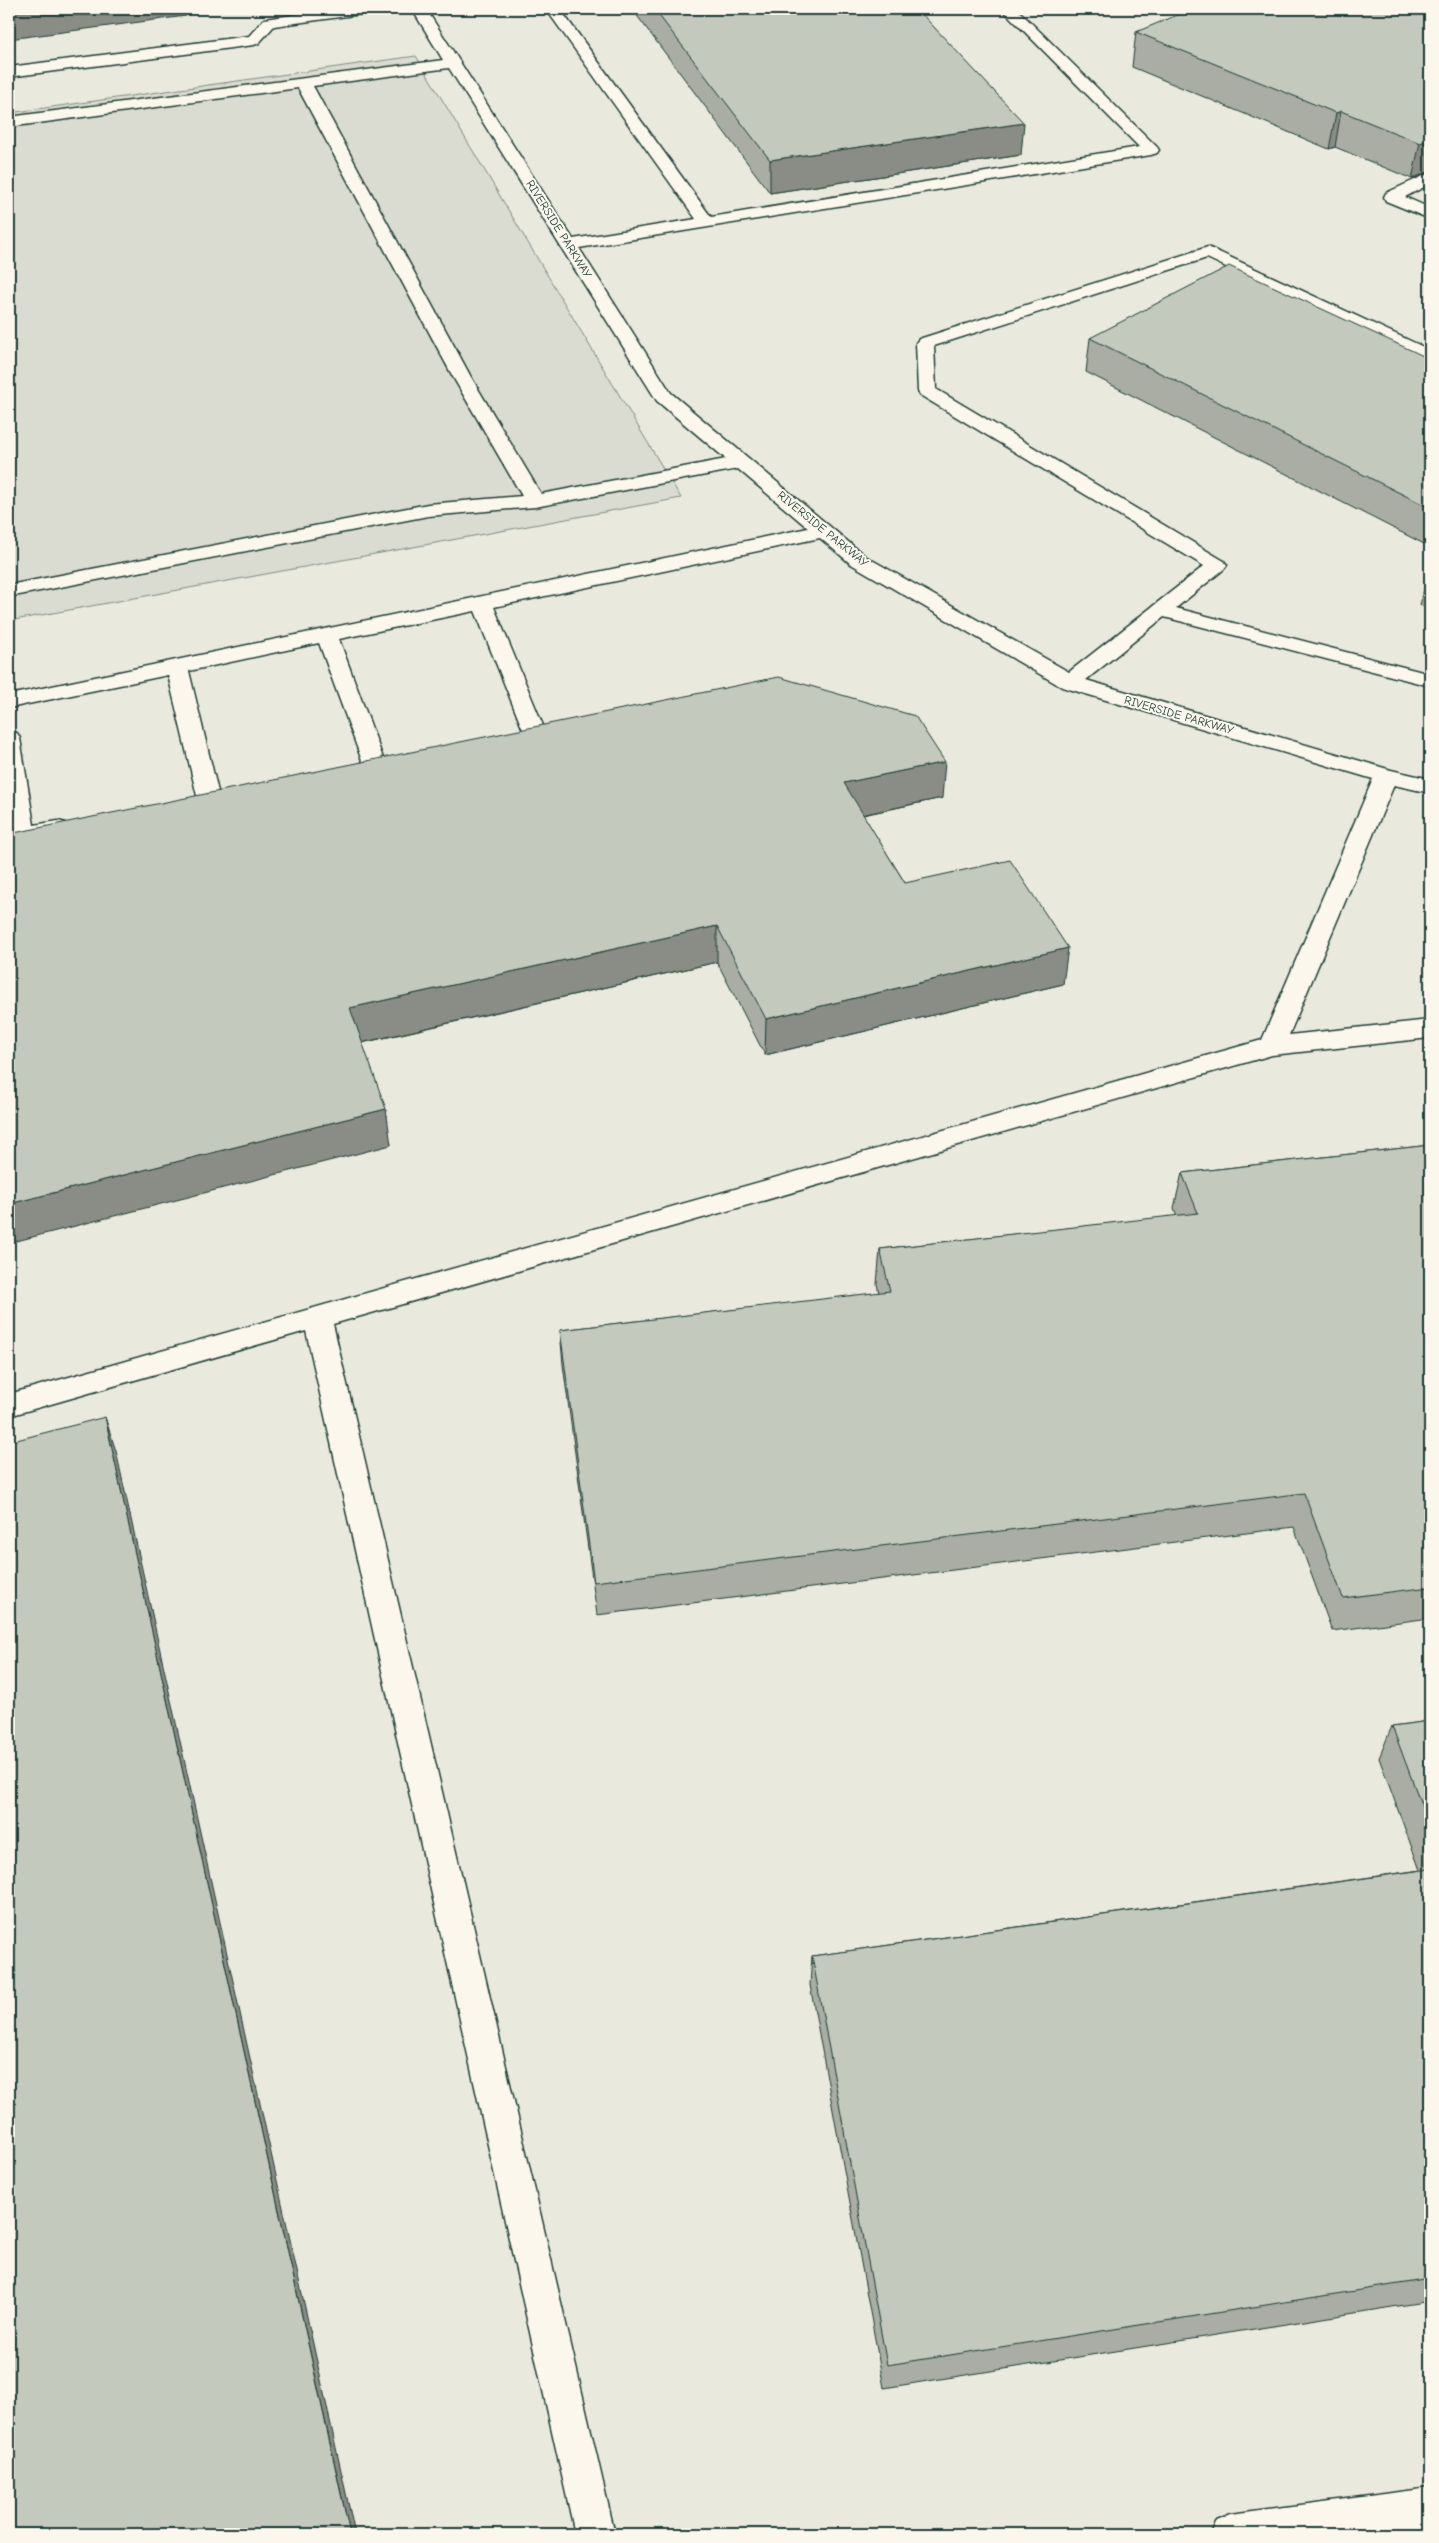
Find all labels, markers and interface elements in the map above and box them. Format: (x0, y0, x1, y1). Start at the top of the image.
street label: RIVERSIDE PARKWAY (523, 177, 595, 281)
street label: RIVERSIDE PARKWAY (775, 488, 872, 571)
street label: RIVERSIDE PARKWAY (1123, 693, 1236, 738)

